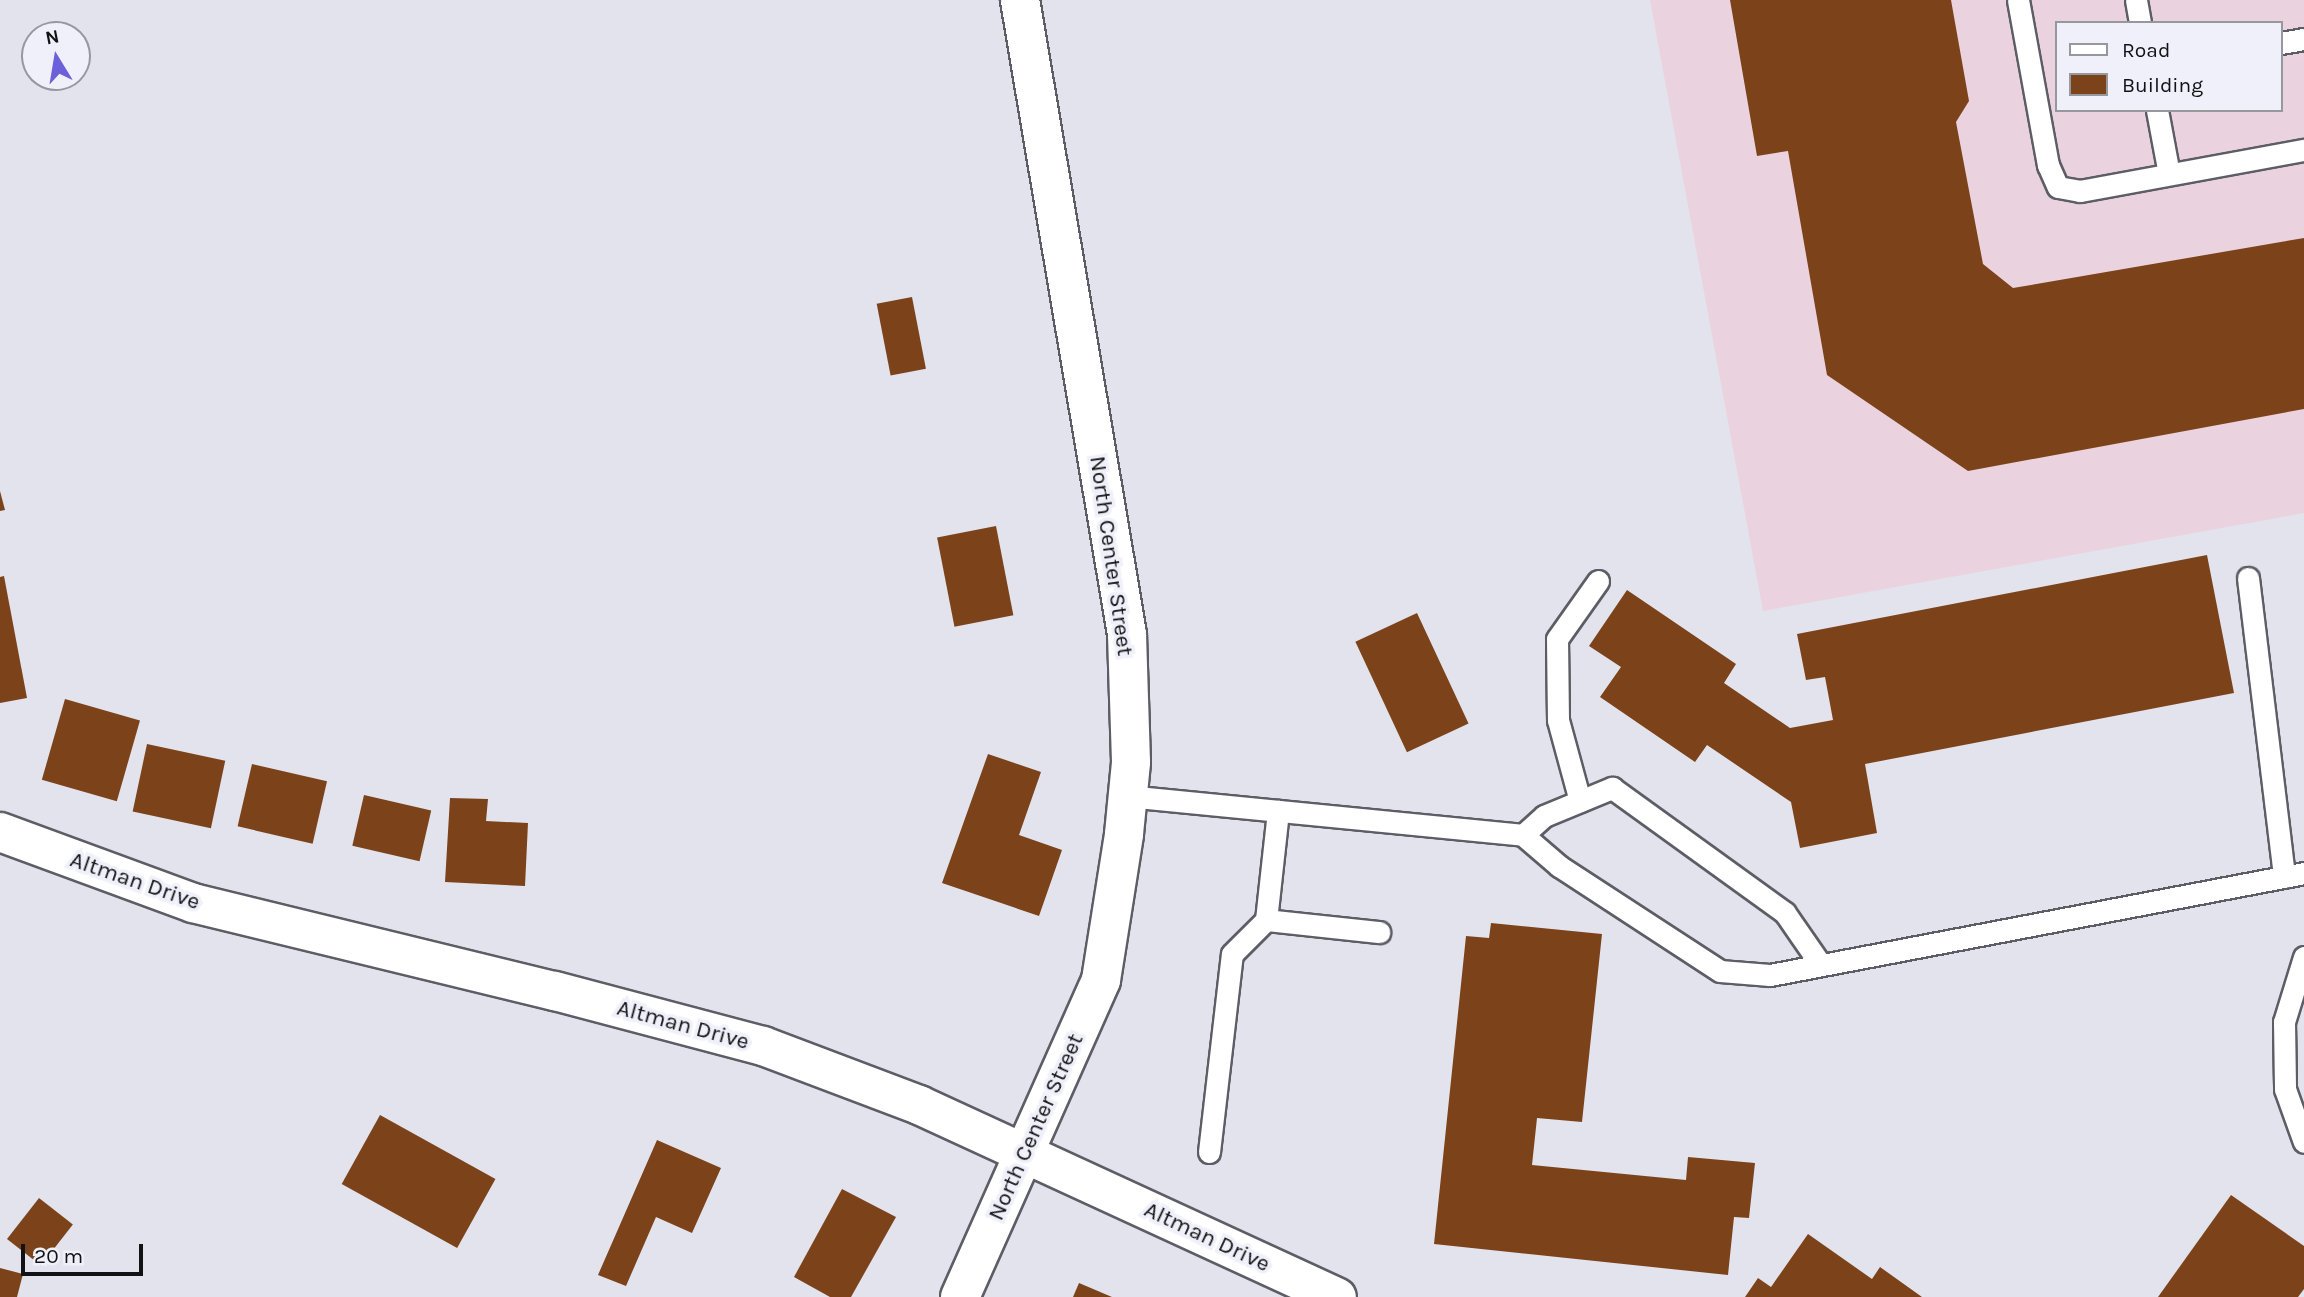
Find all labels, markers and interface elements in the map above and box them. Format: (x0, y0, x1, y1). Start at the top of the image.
north arrow (21, 21, 91, 91)
legend (2056, 21, 2283, 112)
text: N (44, 25, 61, 49)
text: Road (2122, 38, 2170, 62)
text: Building (2122, 73, 2203, 97)
street label: North Center Street (1083, 454, 1139, 658)
street label: Altman Drive (66, 846, 204, 916)
street label: Altman Drive (614, 994, 752, 1056)
street label: North Center Street (982, 1029, 1090, 1225)
street label: Altman Drive (1140, 1196, 1274, 1278)
scale bar (24, 1230, 147, 1274)
text: 20 m (34, 1244, 83, 1268)

